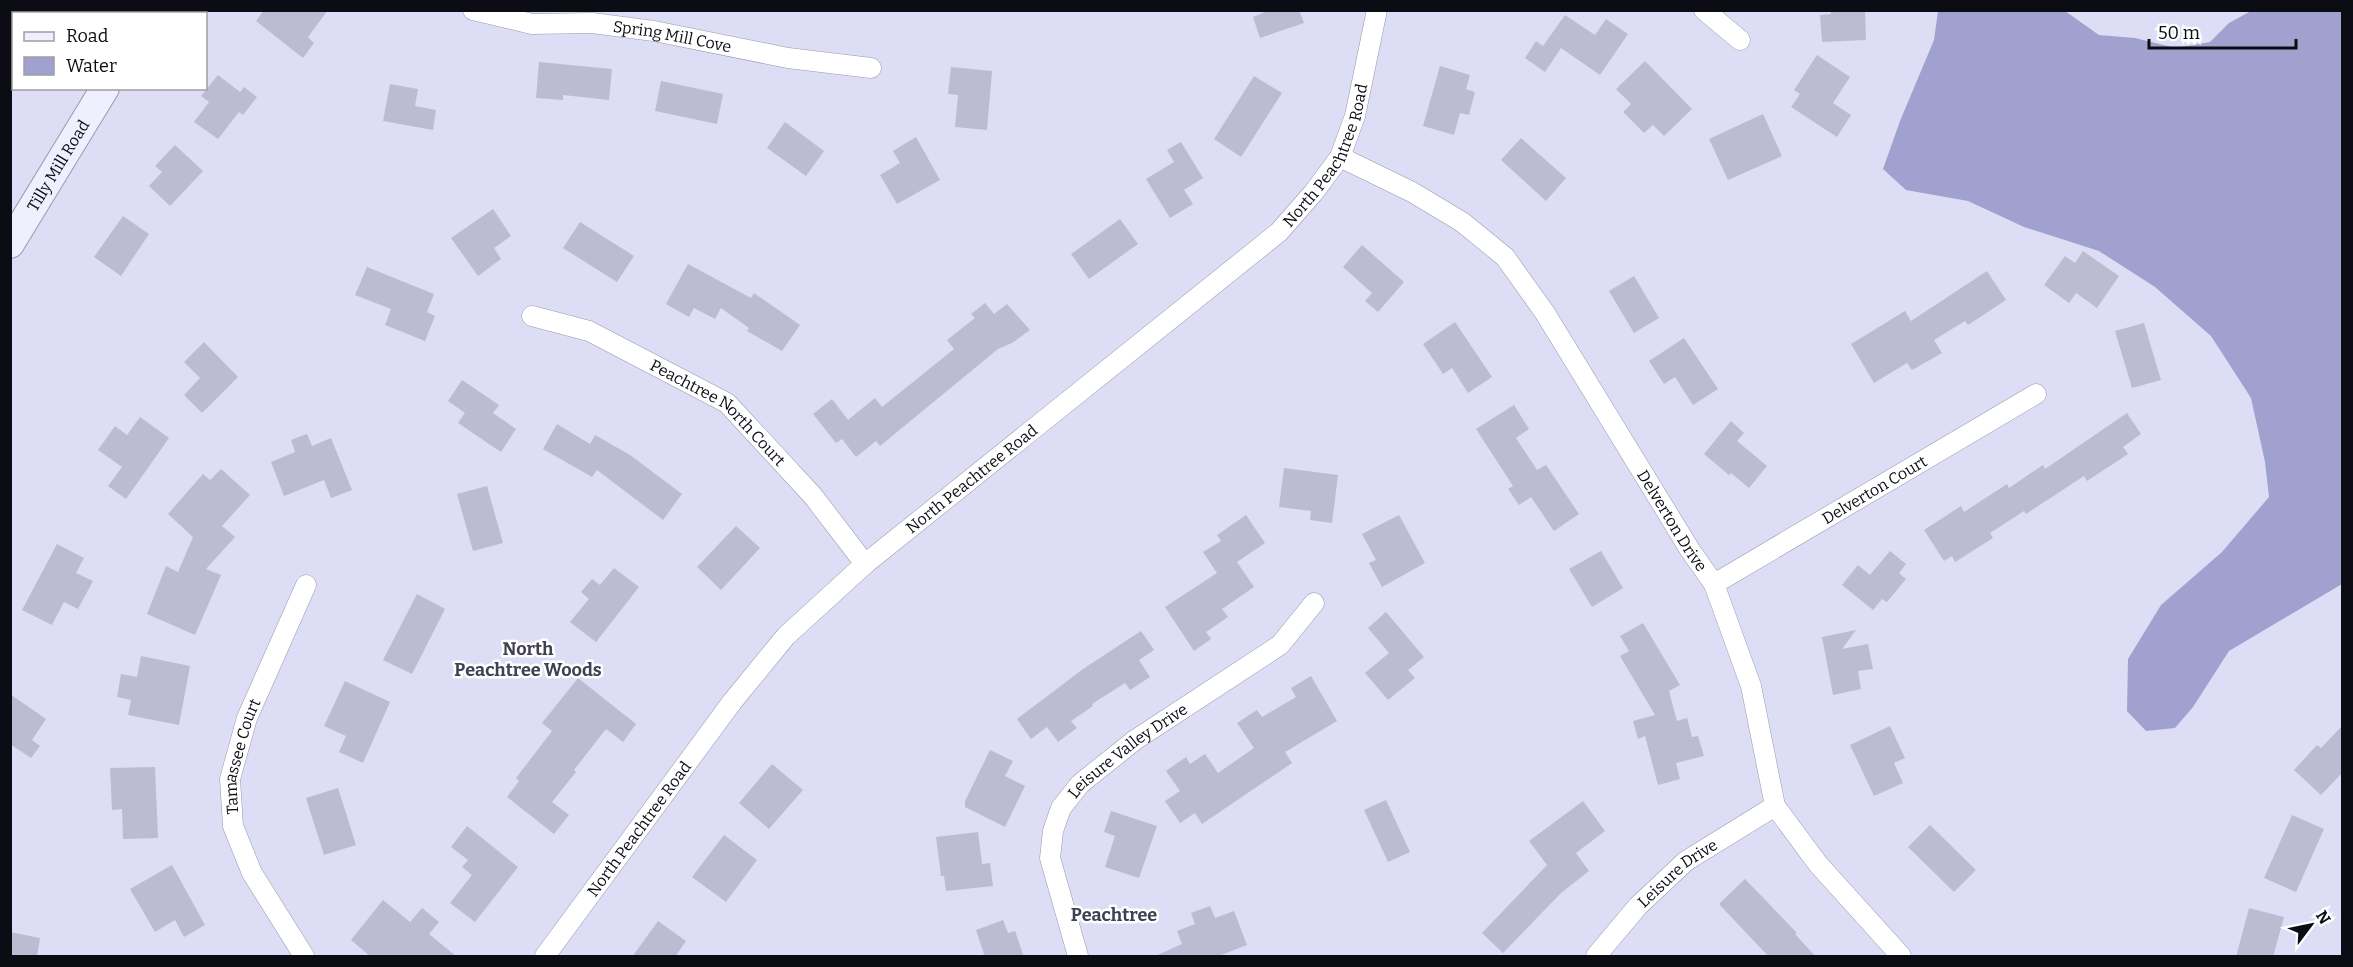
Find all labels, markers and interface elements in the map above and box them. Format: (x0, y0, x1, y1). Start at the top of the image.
legend (12, 12, 207, 90)
scale bar (2149, 12, 2296, 50)
street label: Spring Mill Cove (612, 17, 733, 56)
text: 50 m (2158, 22, 2200, 44)
text: Road (66, 25, 109, 47)
text: Water (66, 55, 117, 77)
street label: North Peachtree Road (1279, 82, 1372, 231)
street label: Tilly Mill Road (23, 116, 94, 215)
street label: Peachtree North Court (647, 356, 789, 470)
street label: North Peachtree Road (902, 420, 1042, 537)
street label: Delverton Court (1819, 452, 1930, 528)
street label: Delverton Drive (1633, 466, 1711, 575)
district label: North Peachtree Woods (454, 638, 602, 681)
street label: Tamassee Court (221, 695, 265, 815)
street label: Leisure Valley Drive (1064, 699, 1191, 802)
street label: North Peachtree Road (583, 757, 695, 900)
street label: Leisure Drive (1634, 835, 1721, 911)
north arrow (2281, 895, 2341, 955)
district label: Peachtree (1071, 904, 1157, 926)
text: N (2312, 907, 2335, 928)

